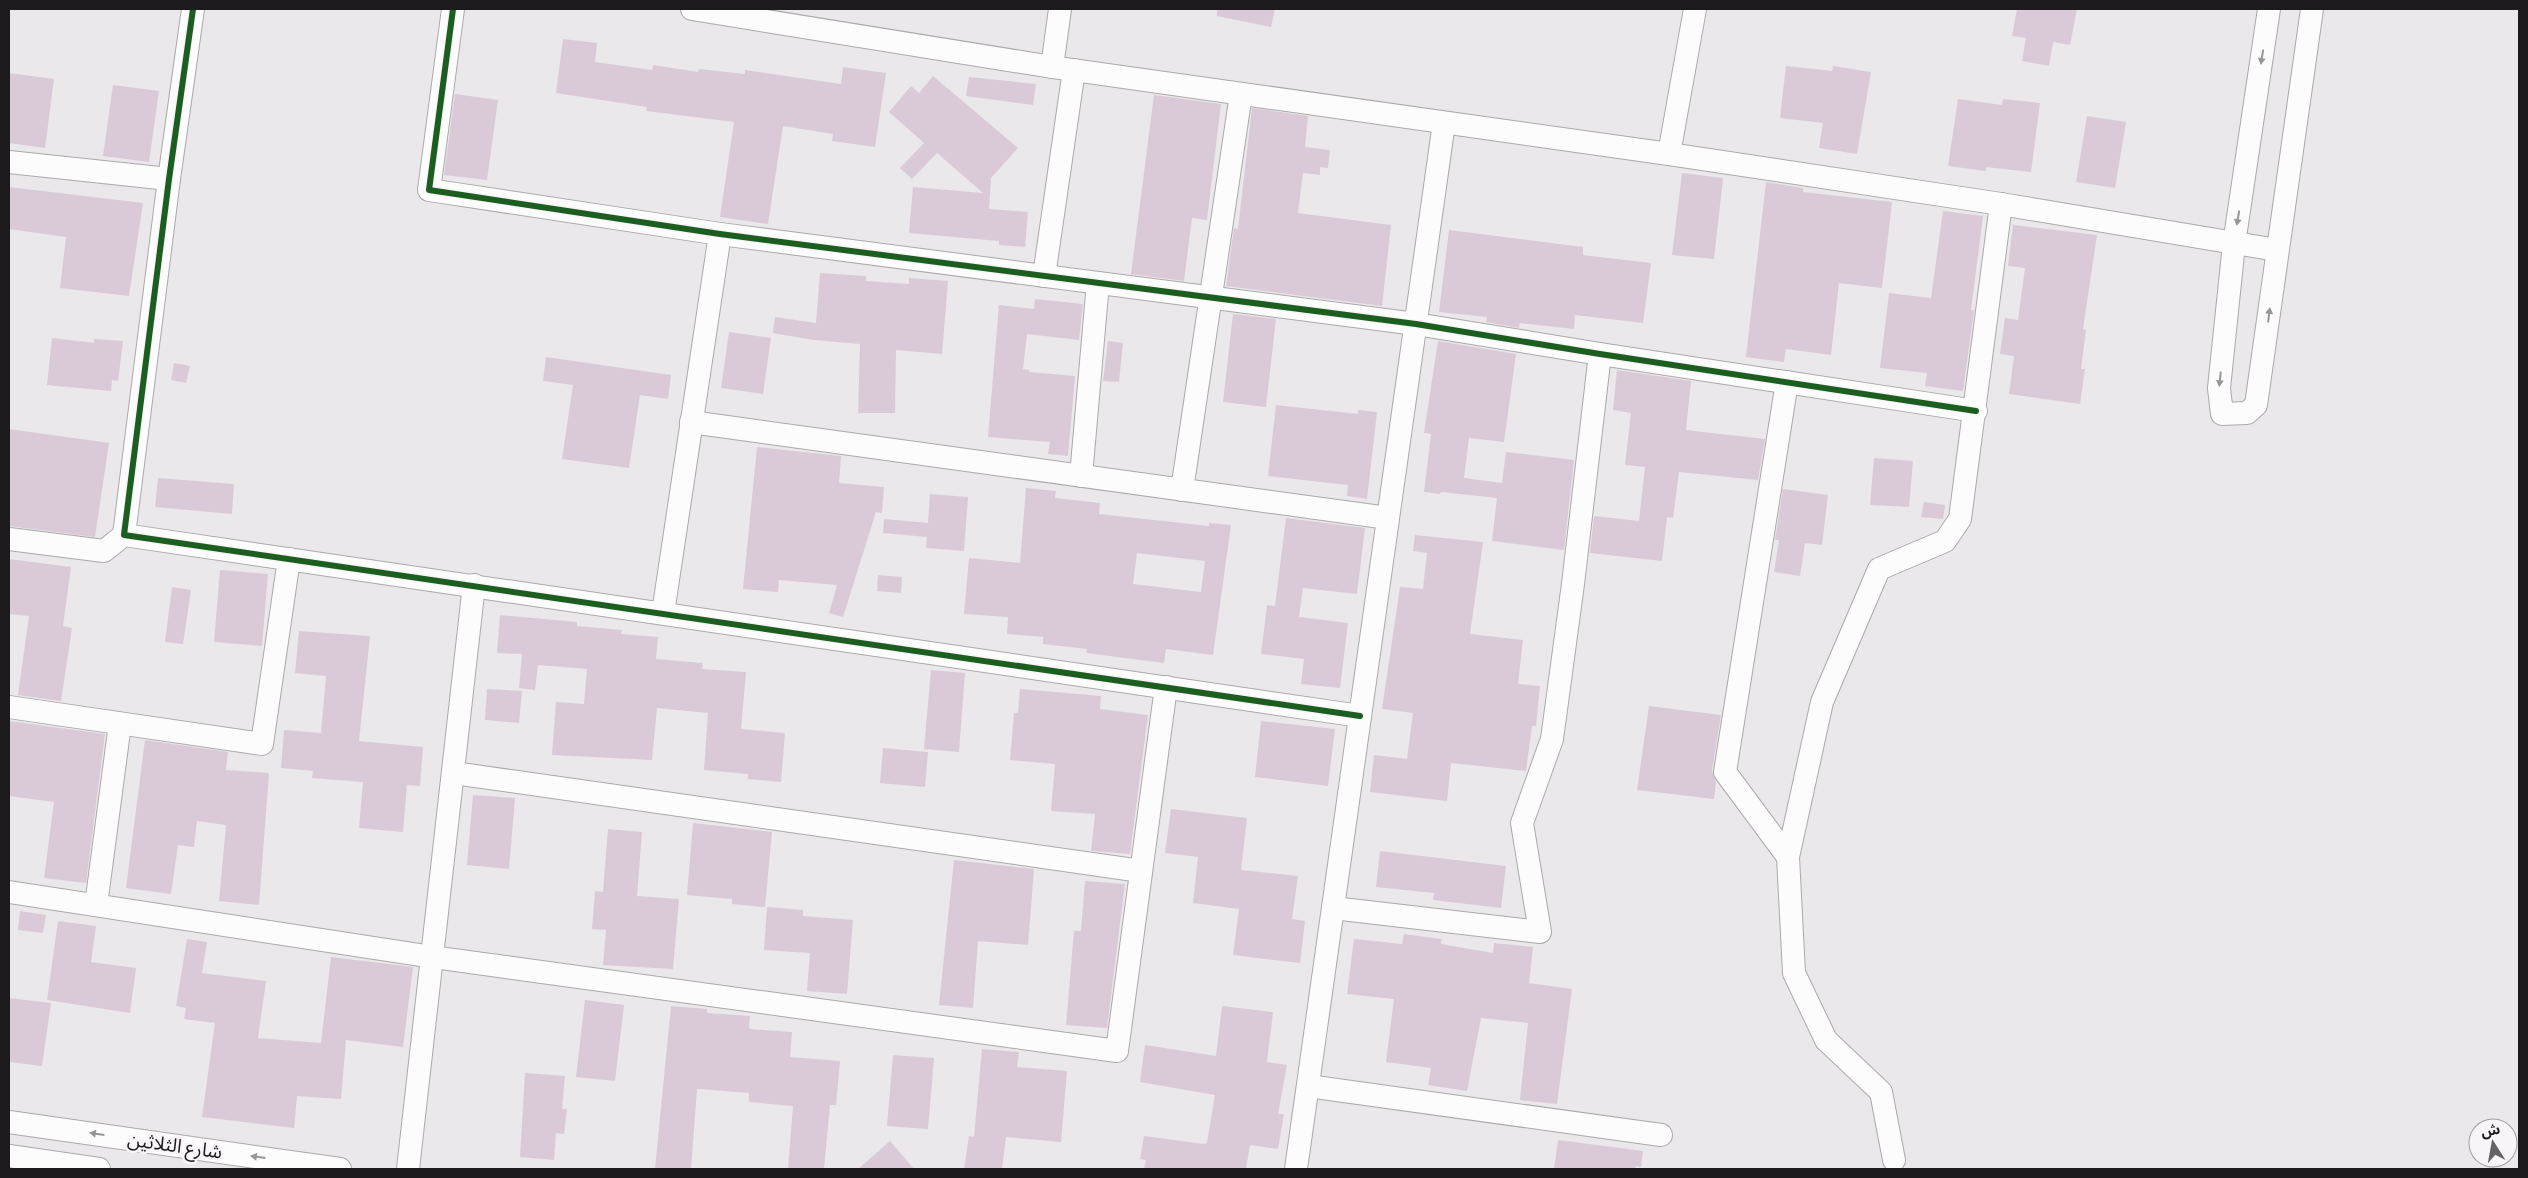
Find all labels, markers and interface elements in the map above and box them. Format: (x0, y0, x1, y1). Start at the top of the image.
one-way arrow (2258, 49, 2266, 65)
one-way arrow (2234, 210, 2242, 226)
one-way arrow (2265, 307, 2273, 323)
one-way arrow (2215, 371, 2223, 387)
north arrow (2468, 1118, 2518, 1168)
text: ش (2479, 1120, 2502, 1141)
street label: شارع الثلاثين (126, 1126, 224, 1166)
one-way arrow (88, 1130, 104, 1138)
one-way arrow (249, 1153, 265, 1161)

